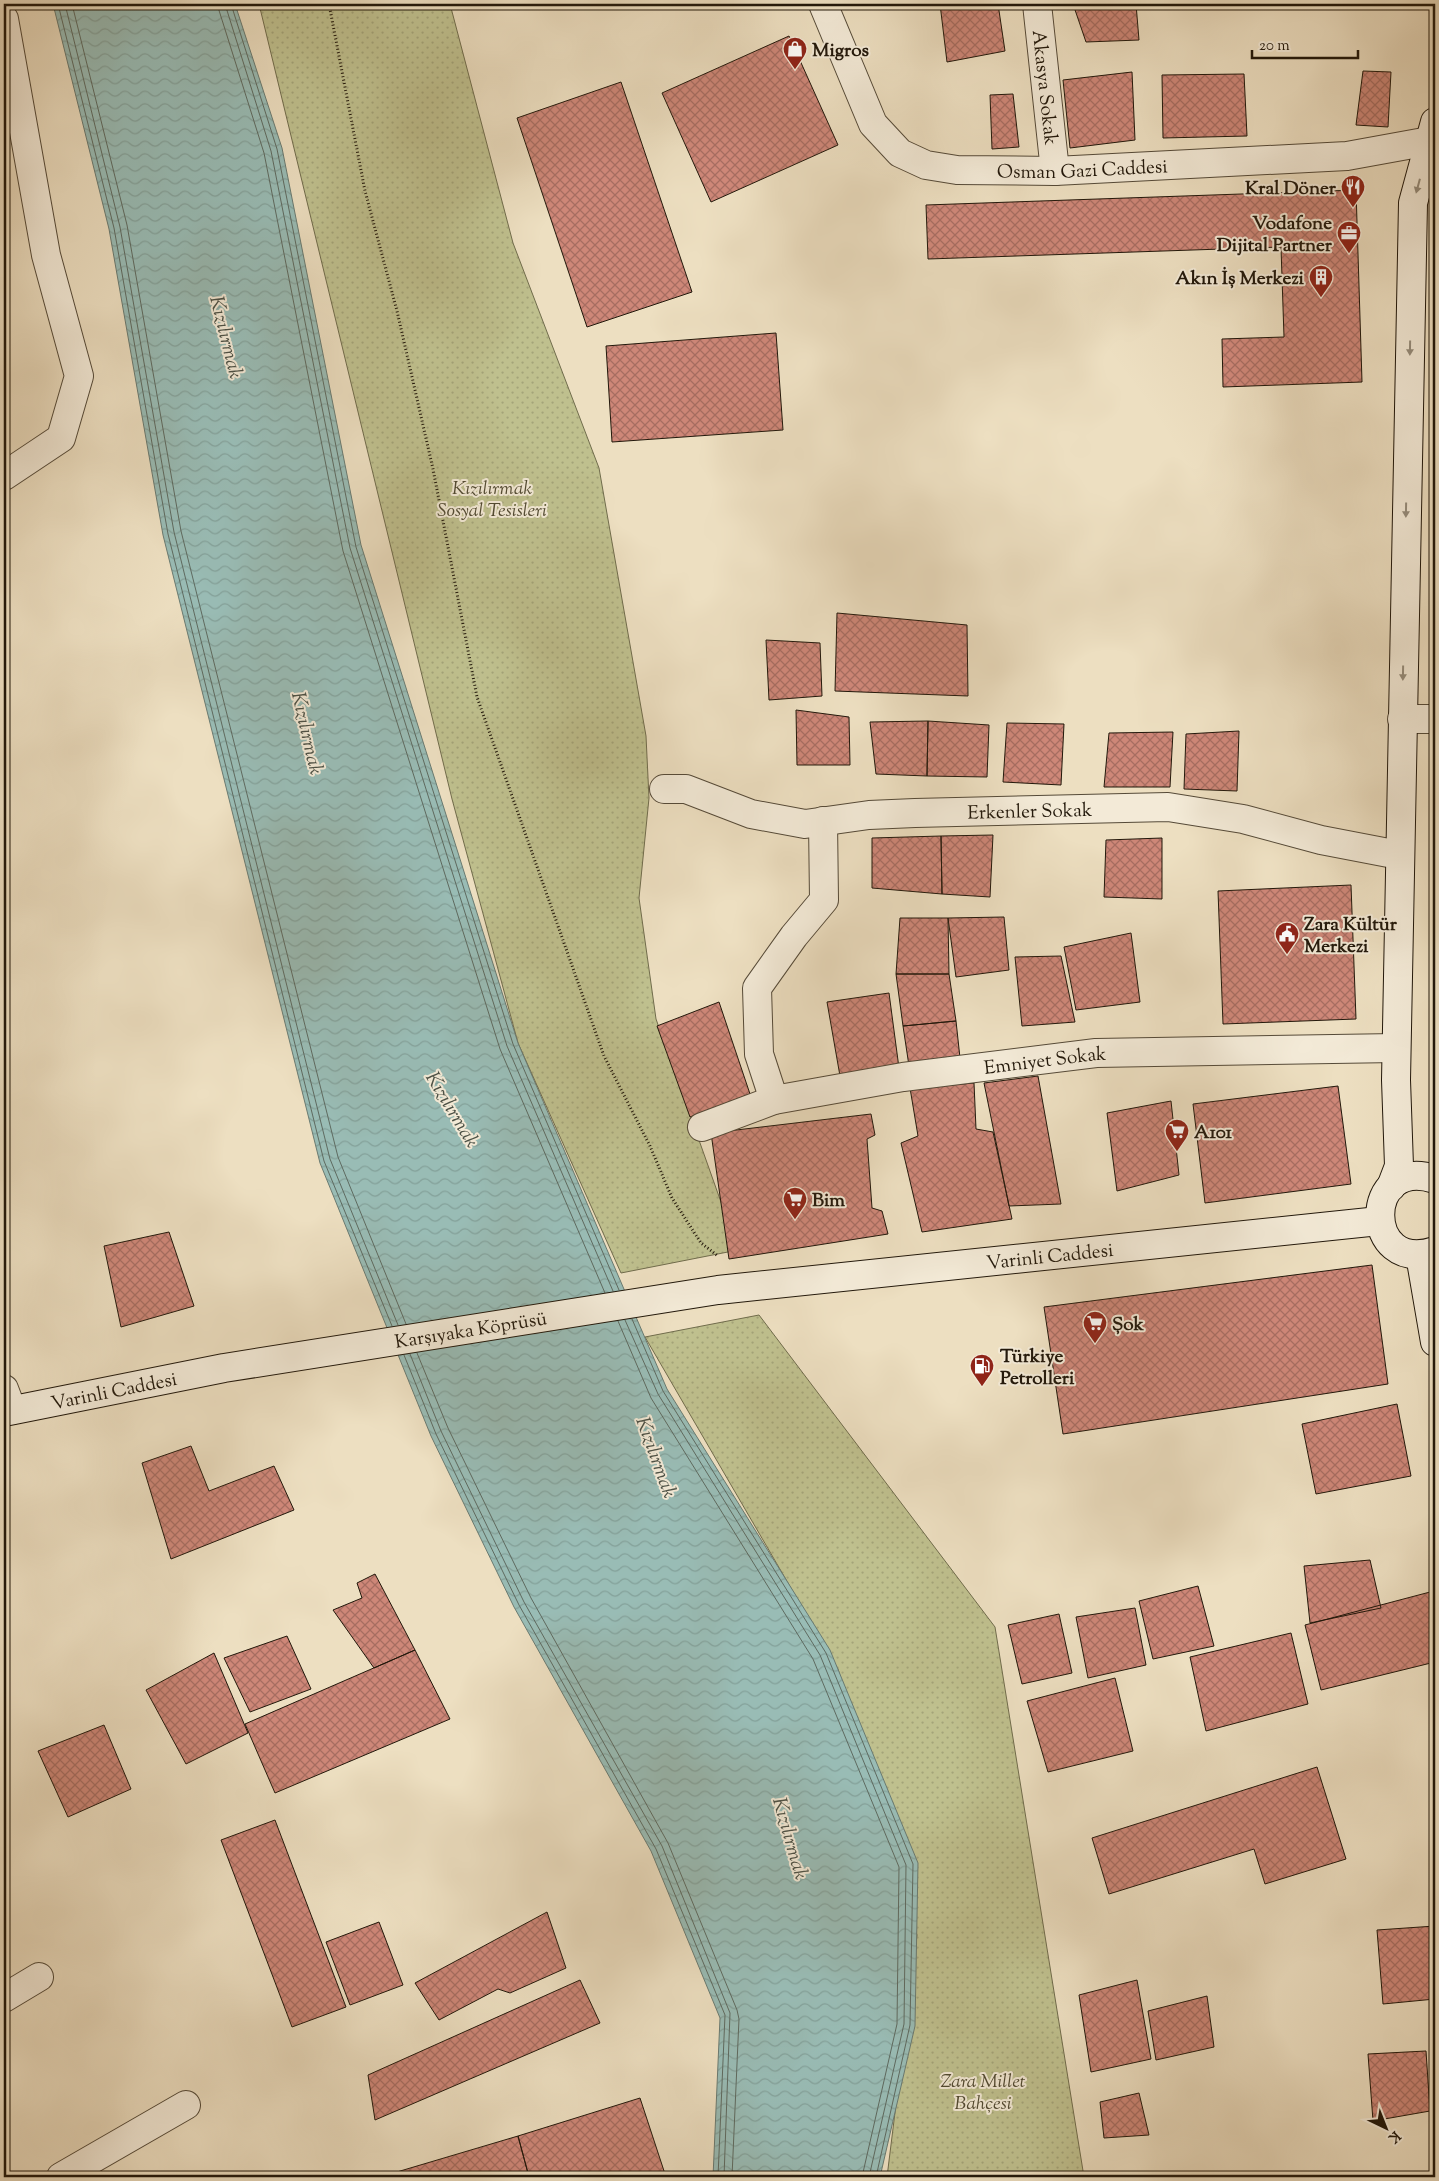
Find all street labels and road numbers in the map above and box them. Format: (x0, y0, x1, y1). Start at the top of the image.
street label: Akasya Sokak (1024, 29, 1063, 147)
street label: Osman Gazi Caddesi (997, 154, 1168, 187)
street label: Erkenler Sokak (967, 798, 1093, 828)
street label: Emniyet Sokak (982, 1042, 1107, 1083)
street label: Varinli Caddesi (985, 1238, 1115, 1278)
street label: Karşıyaka Köprüsü (393, 1306, 549, 1357)
street label: Varinli Caddesi (49, 1367, 180, 1418)

